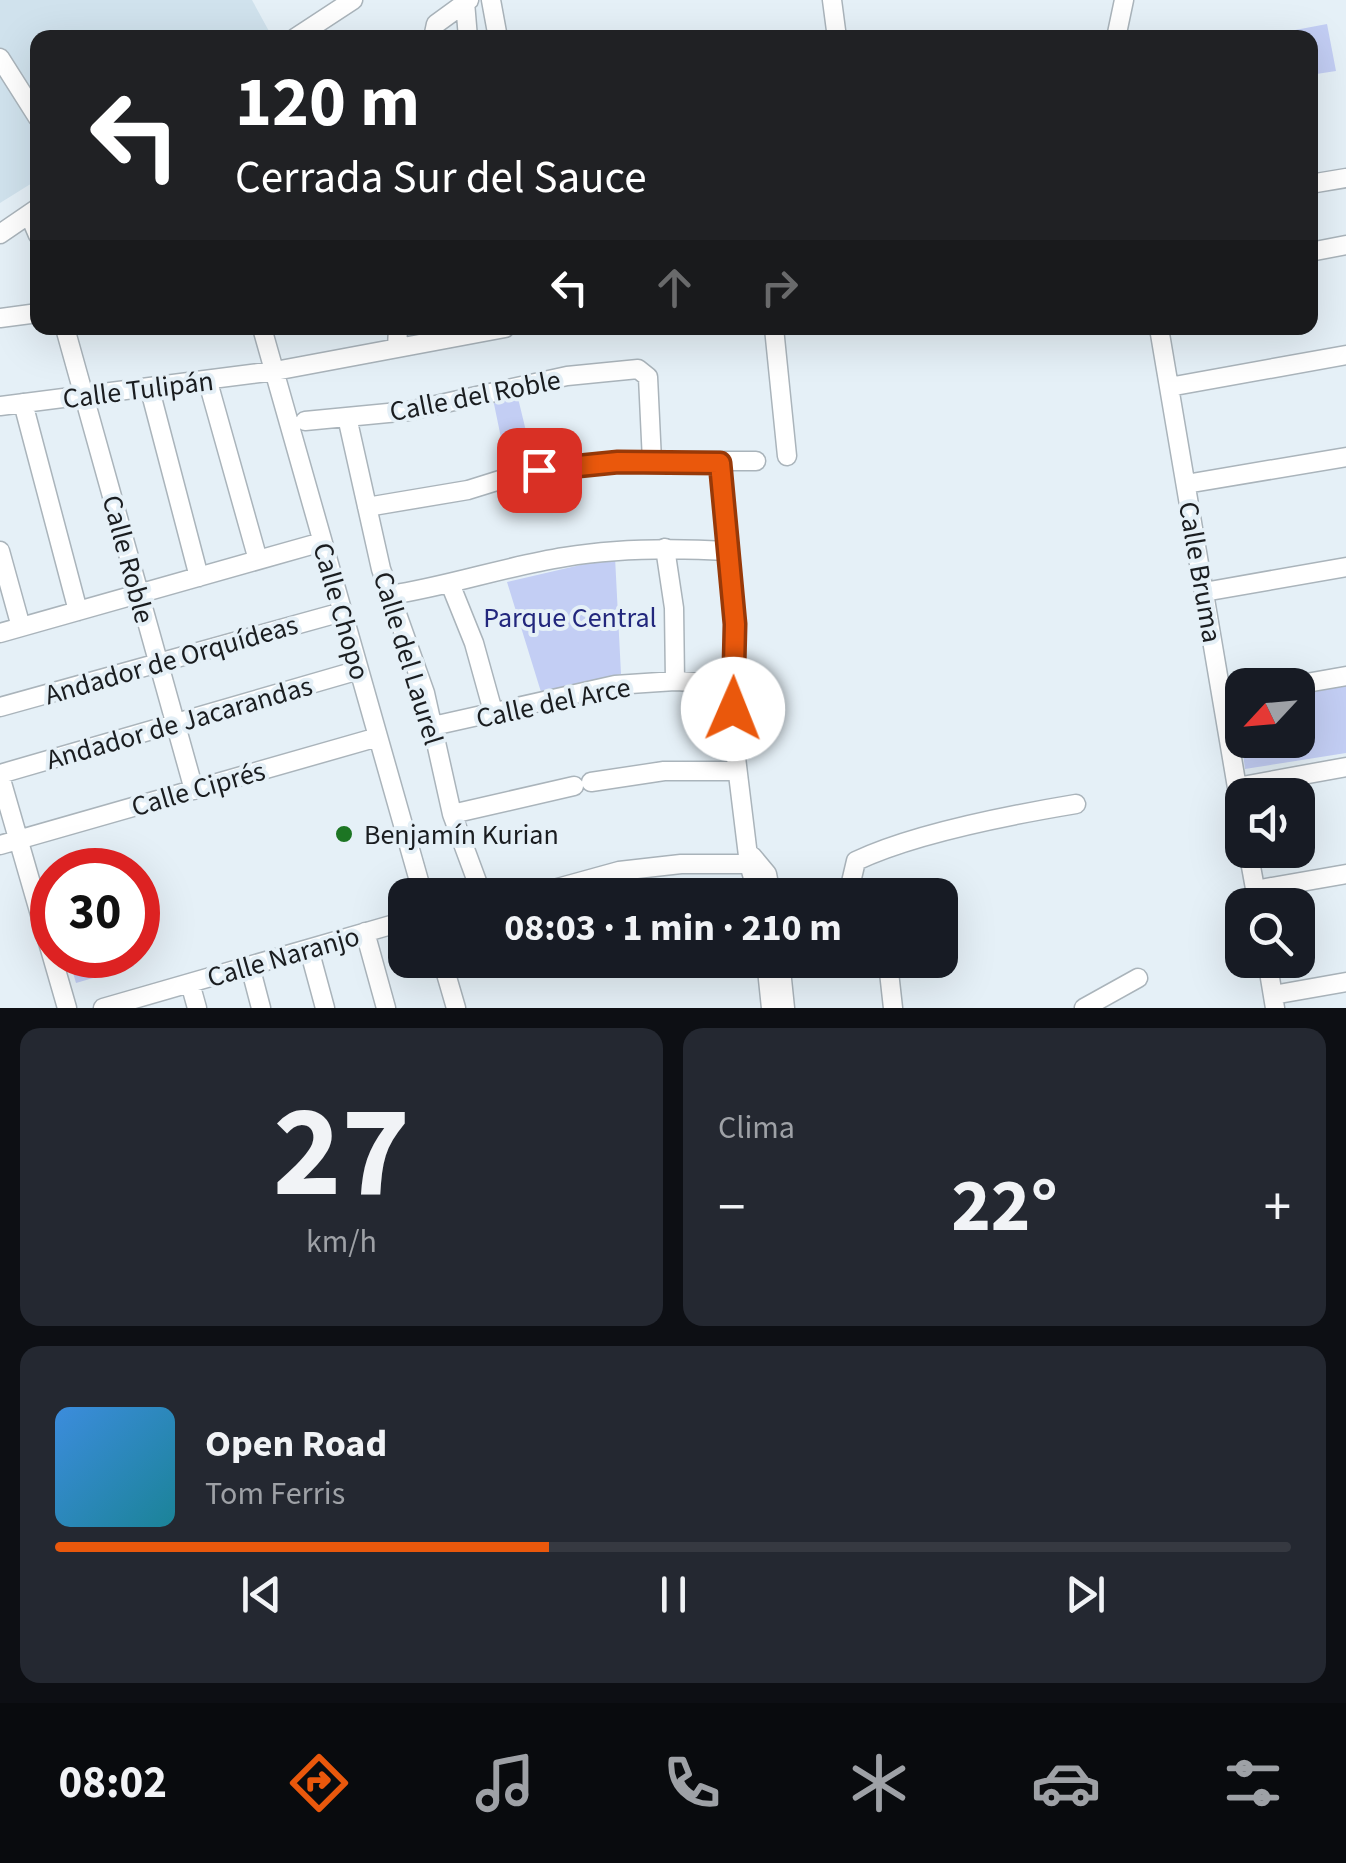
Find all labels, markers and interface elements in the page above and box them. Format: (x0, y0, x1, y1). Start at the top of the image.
text: 120 m (235, 53, 420, 153)
icon: left (70, 70, 200, 200)
text: Cerrada Sur del Sauce (235, 146, 647, 210)
icon: left (542, 260, 597, 315)
icon: ahead (647, 260, 702, 315)
icon: right (752, 260, 807, 315)
street label: Calle del Roble (386, 360, 564, 432)
street label: Calle Tulipán (61, 361, 216, 419)
pin (497, 428, 582, 513)
icon: arrive (512, 443, 567, 498)
street label: Calle Roble (92, 491, 164, 628)
street label: Calle Bruma (1168, 498, 1232, 646)
street label: Calle Chopo (302, 538, 380, 685)
street label: Calle del Laurel (363, 567, 453, 750)
park label: Parque Central (483, 598, 657, 638)
street label: Andador de Orquídeas (40, 605, 303, 715)
position arrow (681, 657, 785, 761)
street label: Andador de Jacarandas (41, 666, 317, 780)
street label: Calle del Arce (472, 667, 634, 739)
north arrow (1225, 668, 1315, 758)
map controls (1225, 668, 1315, 978)
street label: Calle Ciprés (127, 751, 270, 827)
button: sound (1225, 778, 1315, 868)
place label: Benjamín Kurian (364, 815, 559, 855)
marker: Benjamín Kurian (333, 823, 355, 845)
speed limit sign: 30 (30, 848, 160, 978)
button: search (1225, 888, 1315, 978)
text: 08:03 · 1 min · 210 m (504, 901, 842, 955)
street label: Calle Naranjo (202, 916, 364, 998)
text: 27 (273, 1061, 410, 1246)
text: Clima (718, 1105, 795, 1151)
text: 22° (951, 1153, 1058, 1260)
text: − (718, 1169, 745, 1247)
text: + (1264, 1169, 1291, 1247)
text: km/h (306, 1219, 377, 1265)
text: Open Road (205, 1417, 387, 1471)
text: Tom Ferris (205, 1471, 345, 1517)
icon: previous (234, 1567, 289, 1622)
icon: pause (646, 1567, 701, 1622)
icon: next (1058, 1567, 1113, 1622)
icon: directions (284, 1748, 354, 1818)
icon: music (470, 1748, 540, 1818)
icon: phone (657, 1748, 727, 1818)
icon: climate (844, 1748, 914, 1818)
icon: car (1031, 1748, 1101, 1818)
icon: filters (1218, 1748, 1288, 1818)
text: 08:02 (58, 1751, 167, 1815)

